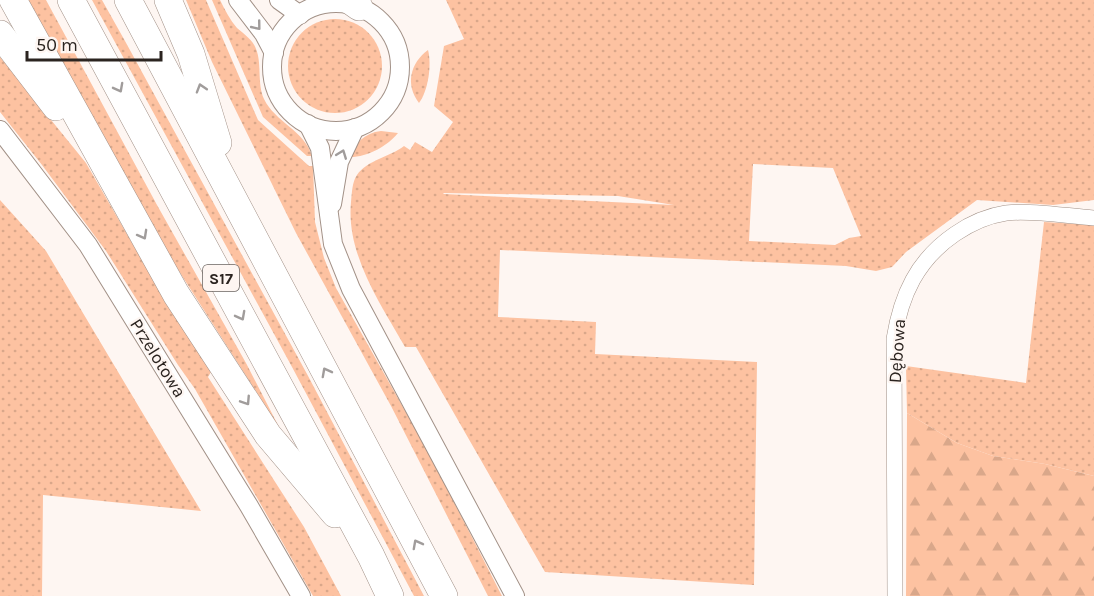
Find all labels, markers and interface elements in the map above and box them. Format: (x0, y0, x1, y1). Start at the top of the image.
one-way arrow (249, 19, 260, 30)
scale bar (27, 24, 160, 62)
text: 50 m (36, 34, 78, 56)
one-way arrow (112, 82, 123, 93)
one-way arrow (196, 83, 208, 94)
one-way arrow (335, 149, 348, 160)
one-way arrow (136, 229, 147, 239)
road number: S17 (203, 265, 239, 291)
one-way arrow (234, 309, 245, 320)
street label: Przelotowa (125, 315, 191, 401)
street label: Dębowa (884, 318, 910, 384)
one-way arrow (322, 367, 333, 378)
one-way arrow (238, 394, 249, 405)
one-way arrow (413, 540, 424, 551)

